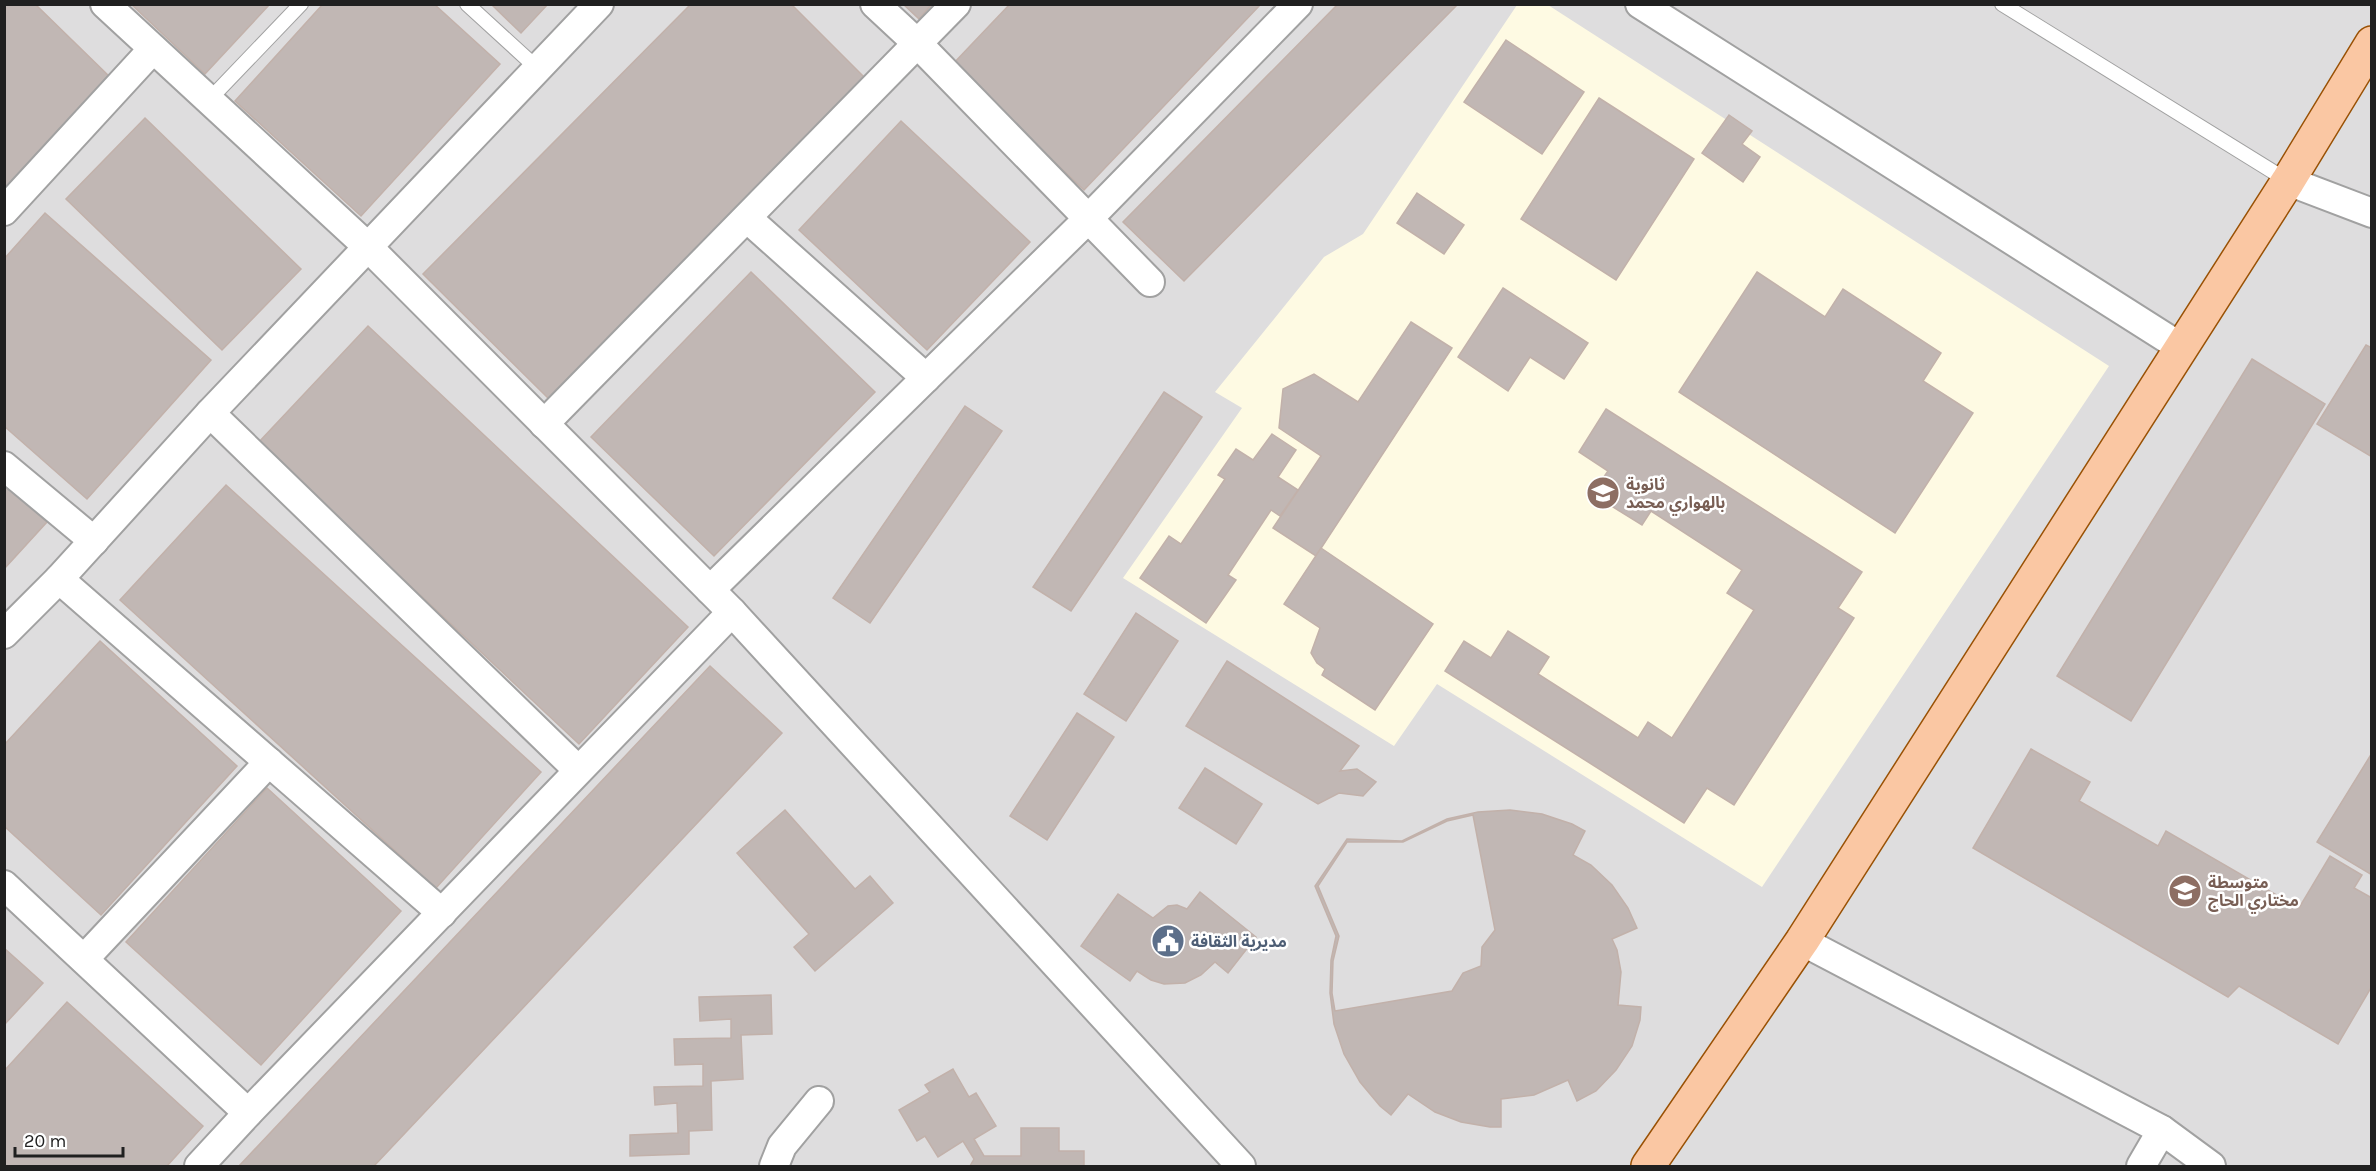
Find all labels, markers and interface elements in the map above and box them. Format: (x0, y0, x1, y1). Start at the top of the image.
school or university icon: ثانوية بالهواري محمد (1585, 475, 1621, 511)
place label: ثانوية بالهواري محمد (1626, 475, 1725, 516)
school or university icon: متوسطة مختاري الحاج (2167, 873, 2203, 909)
place label: متوسطة مختاري الحاج (2208, 873, 2299, 914)
public building icon: مديرية الثقافة (1150, 923, 1186, 959)
place label: مديرية الثقافة (1191, 932, 1287, 951)
scale bar (15, 1120, 123, 1158)
text: 20 m (24, 1130, 66, 1152)

